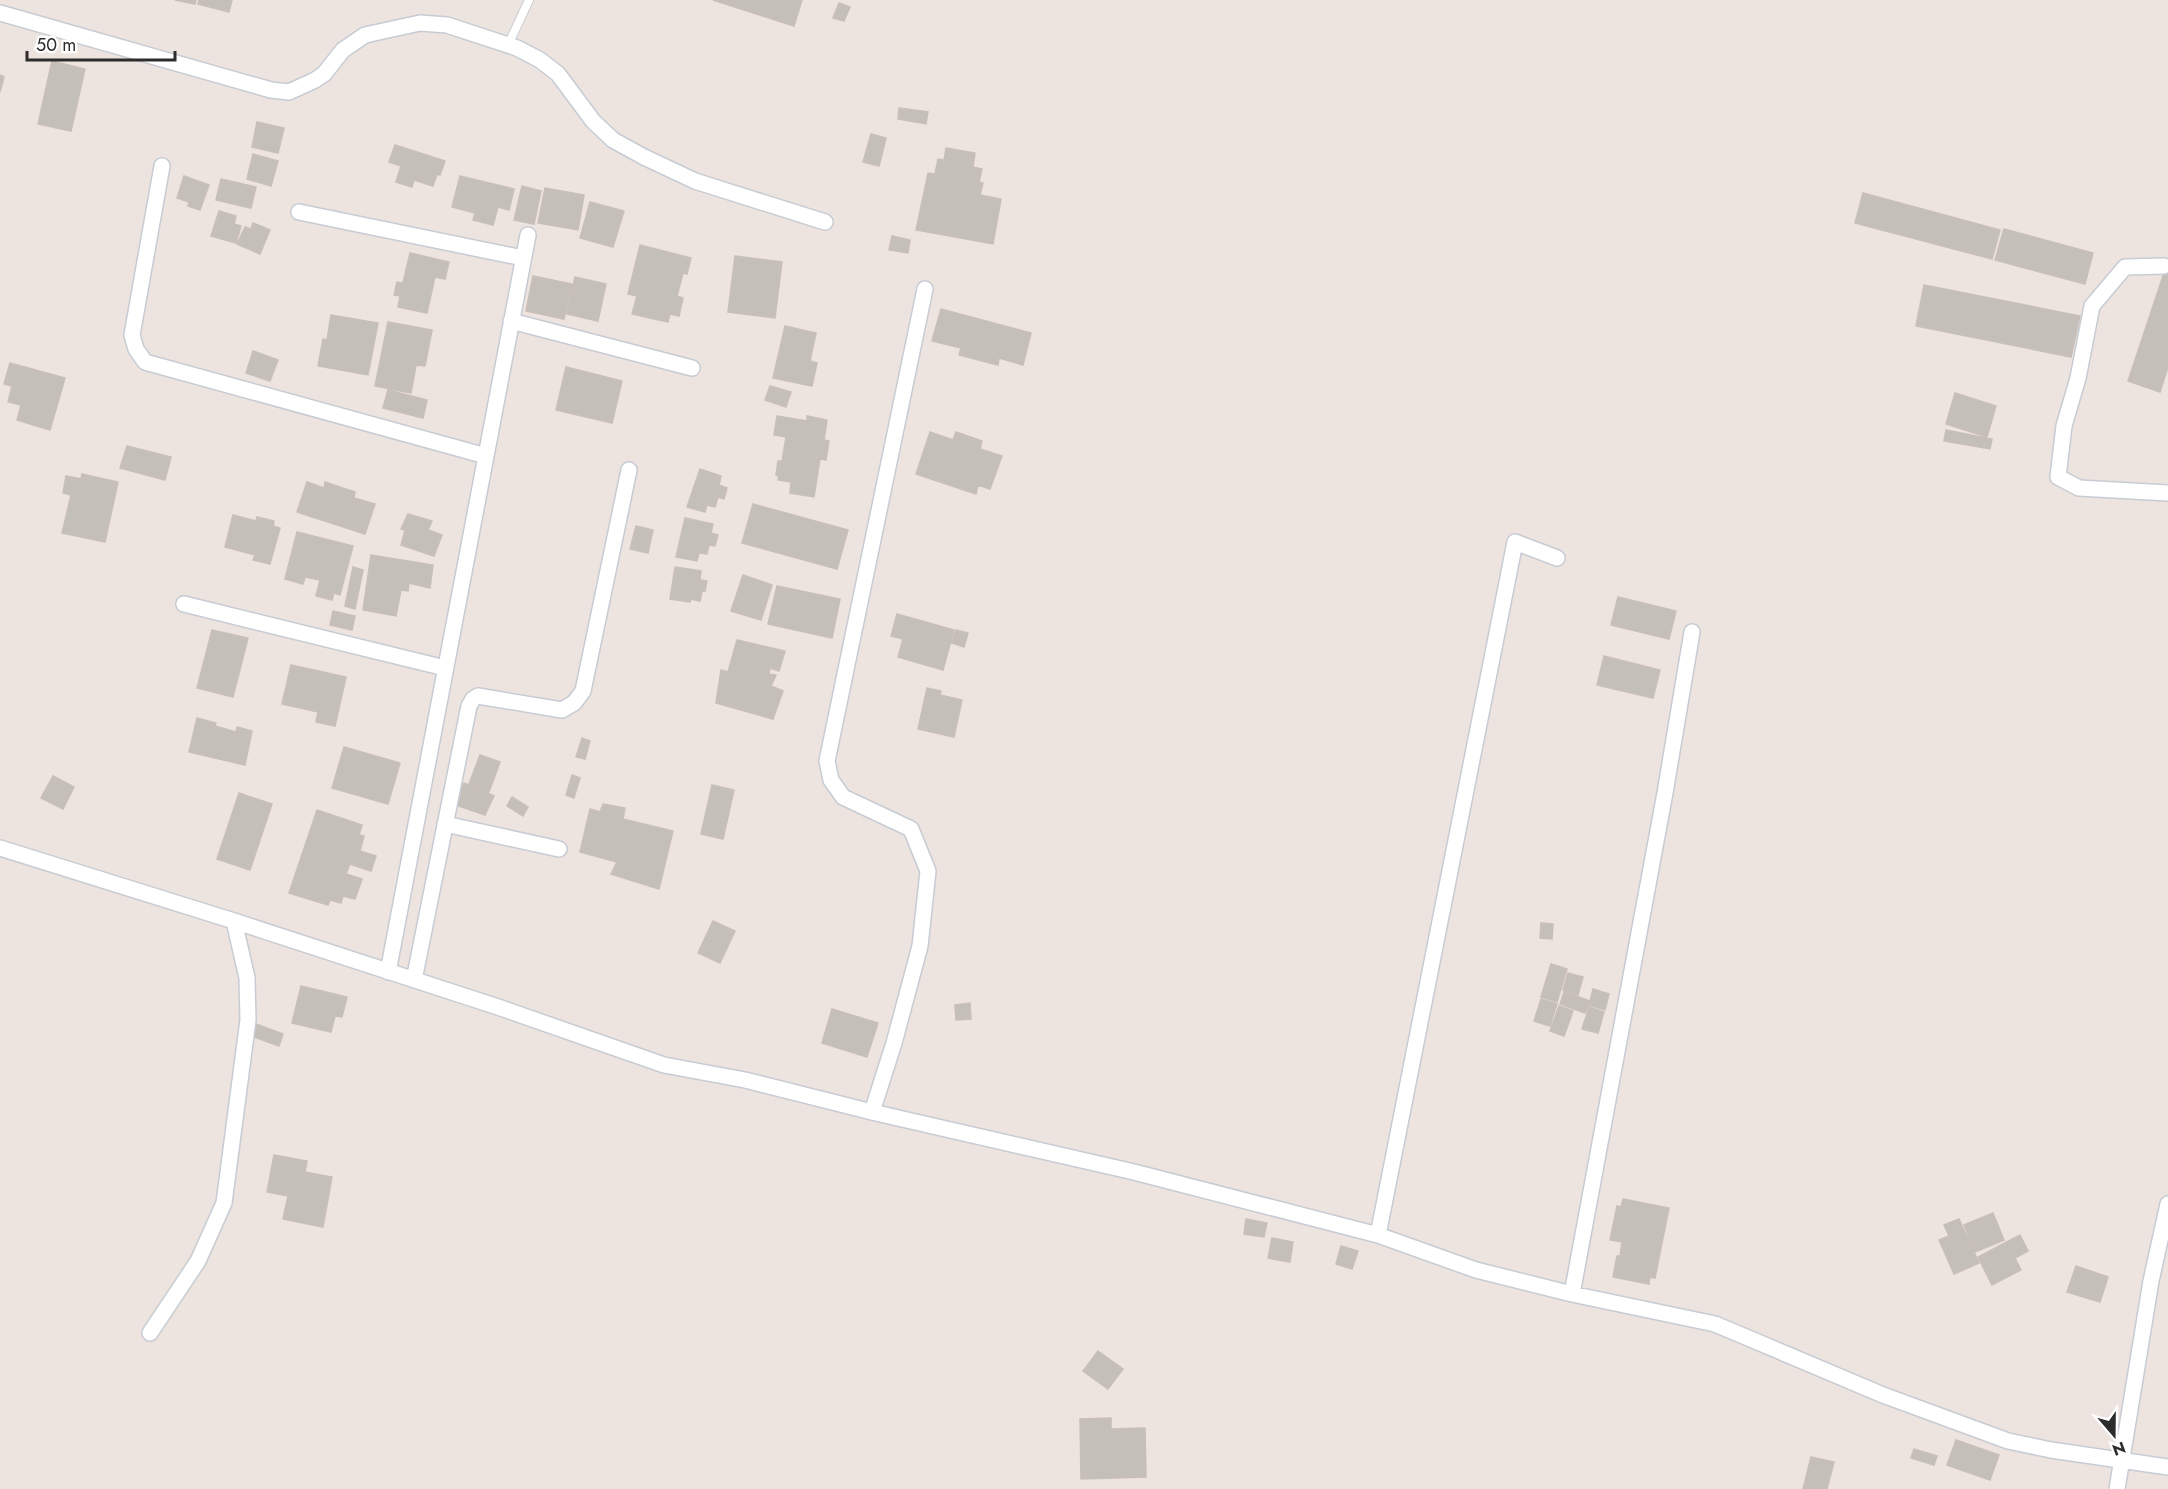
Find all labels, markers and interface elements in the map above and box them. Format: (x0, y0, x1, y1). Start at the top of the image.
scale bar (27, 24, 176, 62)
text: 50 m (36, 32, 76, 58)
north arrow (2084, 1405, 2144, 1465)
text: N (2109, 1436, 2129, 1462)

